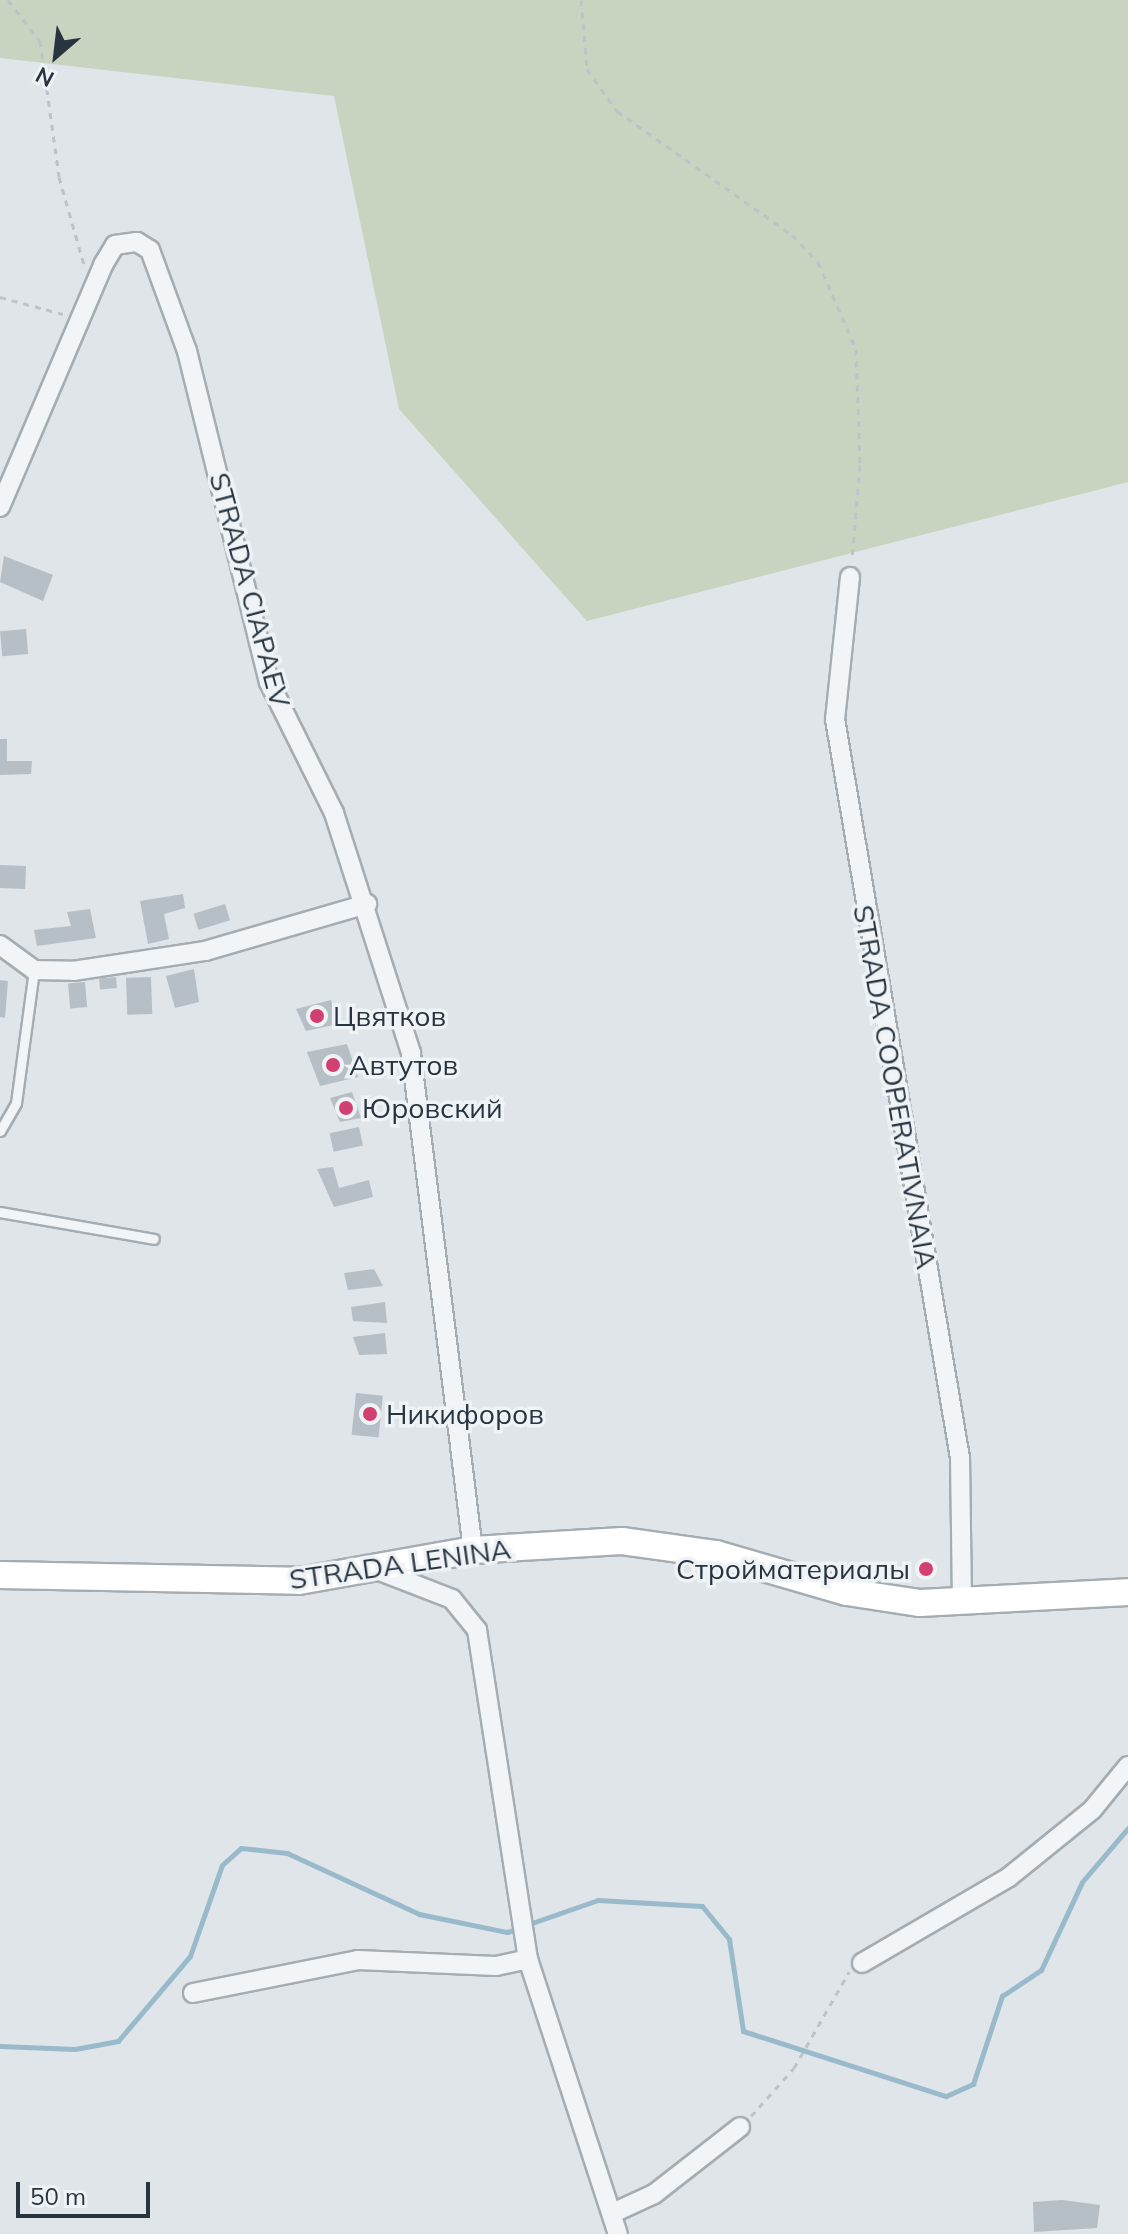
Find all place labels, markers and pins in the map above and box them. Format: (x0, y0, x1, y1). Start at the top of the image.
place label: Цвятков (333, 999, 446, 1033)
marker: Цвятков (308, 1007, 326, 1025)
place label: Автутов (349, 1048, 458, 1082)
marker: Автутов (324, 1056, 342, 1074)
place label: Юровский (362, 1091, 503, 1125)
marker: Юровский (337, 1099, 355, 1117)
place label: Никифоров (386, 1397, 544, 1431)
marker: Никифоров (361, 1405, 379, 1423)
place label: Стройматериалы (676, 1552, 910, 1586)
marker: Стройматериалы (917, 1560, 935, 1578)

